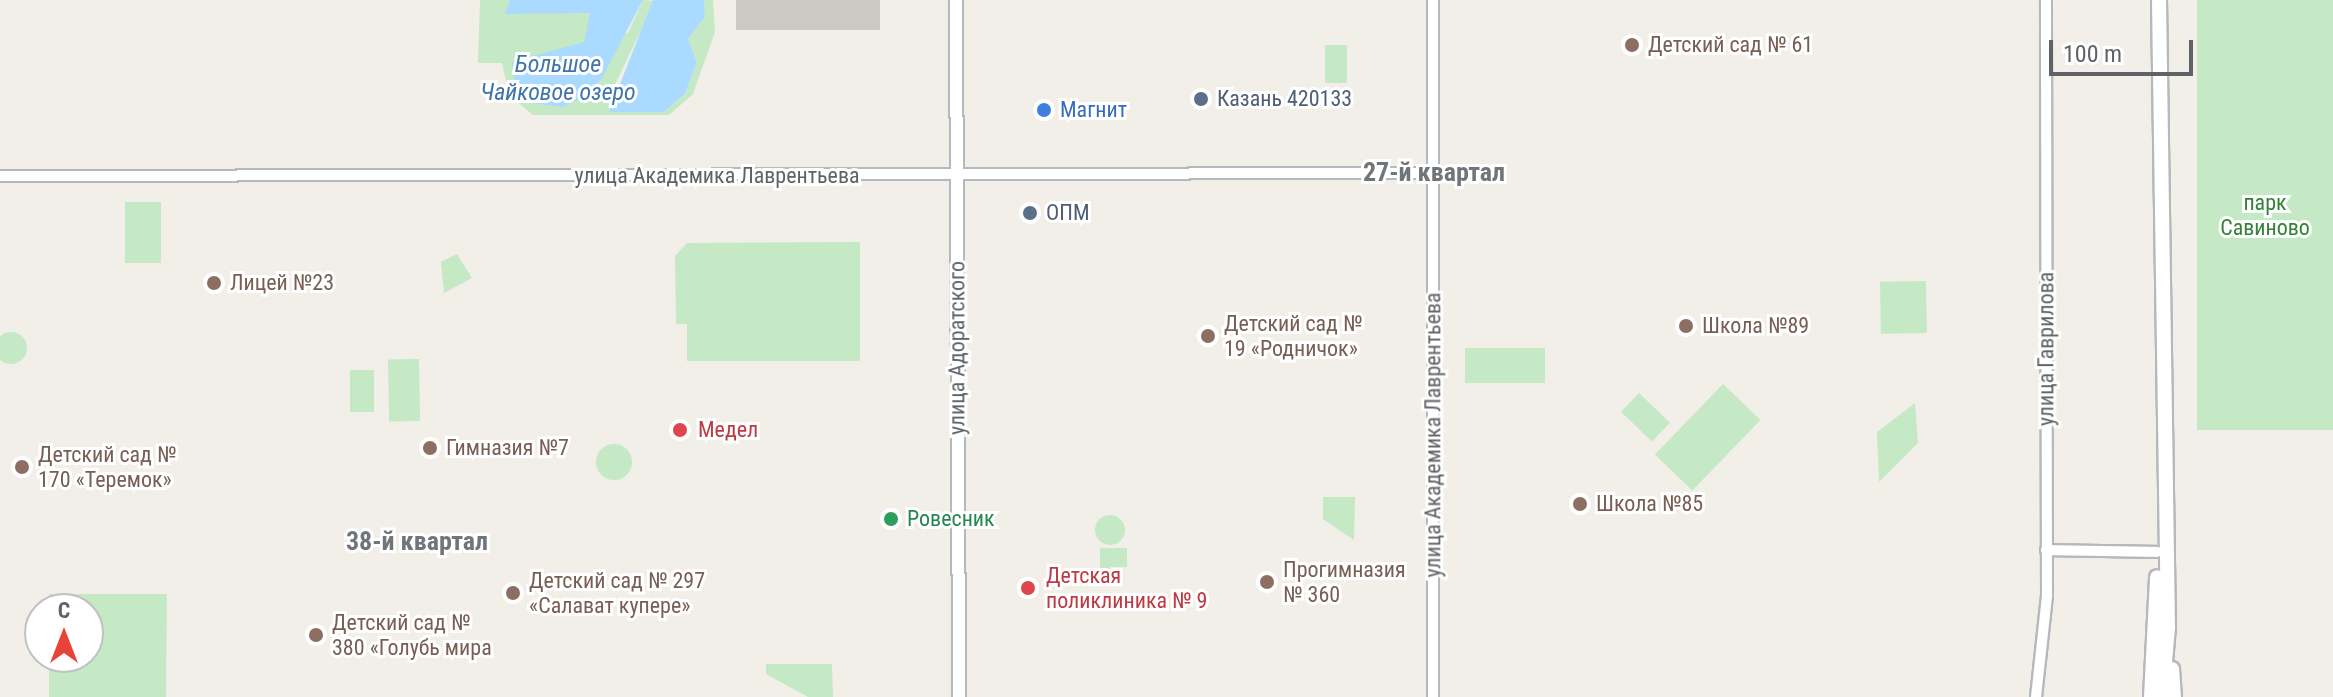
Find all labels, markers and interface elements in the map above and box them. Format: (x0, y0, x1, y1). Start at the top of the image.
scale bar (2053, 24, 2197, 74)
place label: Детский сад № 61 (1648, 32, 1813, 58)
marker: Детский сад № 61 (1623, 36, 1641, 54)
text: 100 m (2063, 40, 2122, 68)
water label: Большое Чайковое озеро (480, 51, 636, 107)
place label: Казань 420133 (1217, 86, 1352, 112)
marker: Казань 420133 (1192, 90, 1210, 108)
place label: Магнит (1060, 97, 1127, 123)
marker: Магнит (1035, 101, 1053, 119)
district label: 27-й квартал (1363, 157, 1505, 189)
street label: улица Академика Лаврентьева (574, 163, 860, 189)
park label: парк Савиново (2220, 189, 2310, 240)
place label: ОПМ (1046, 200, 1089, 226)
marker: ОПМ (1021, 204, 1039, 222)
street label: улица Адоратского (944, 261, 970, 435)
place label: Лицей №23 (230, 270, 334, 296)
street label: улица Гаврилова (2033, 272, 2059, 426)
marker: Лицей №23 (205, 274, 223, 292)
street label: улица Академика Лаврентьева (1420, 292, 1446, 578)
place label: Детский сад № 19 «Родничок» (1224, 310, 1362, 362)
place label: Школа №89 (1702, 313, 1809, 339)
marker: Школа №89 (1677, 317, 1695, 335)
marker: Детский сад № 19 «Родничок» (1199, 327, 1217, 345)
place label: Медел (698, 417, 758, 443)
marker: Медел (669, 419, 691, 441)
place label: Гимназия №7 (446, 435, 569, 461)
marker: Гимназия №7 (421, 439, 439, 457)
place label: Детский сад № 170 «Теремок» (38, 441, 176, 492)
marker: Детский сад № 170 «Теремок» (13, 458, 31, 476)
place label: Школа №85 (1596, 491, 1703, 517)
marker: Школа №85 (1571, 495, 1589, 513)
place label: Ровесник (907, 506, 995, 532)
marker: Ровесник (882, 510, 900, 528)
district label: 38-й квартал (346, 526, 488, 558)
place label: Прогимназия № 360 (1283, 556, 1406, 608)
place label: Детская поликлиника № 9 (1046, 562, 1207, 614)
place label: Детский сад № 297 «Салават купере» (529, 567, 705, 618)
marker: Прогимназия № 360 (1258, 573, 1276, 591)
marker: Детская поликлиника № 9 (1017, 577, 1039, 599)
marker: Детский сад № 297 «Салават купере» (504, 584, 522, 602)
north arrow (24, 593, 104, 673)
text: С (58, 598, 70, 623)
place label: Детский сад № 380 «Голубь мира (332, 609, 492, 660)
marker: Детский сад № 380 «Голубь мира (307, 626, 325, 644)

